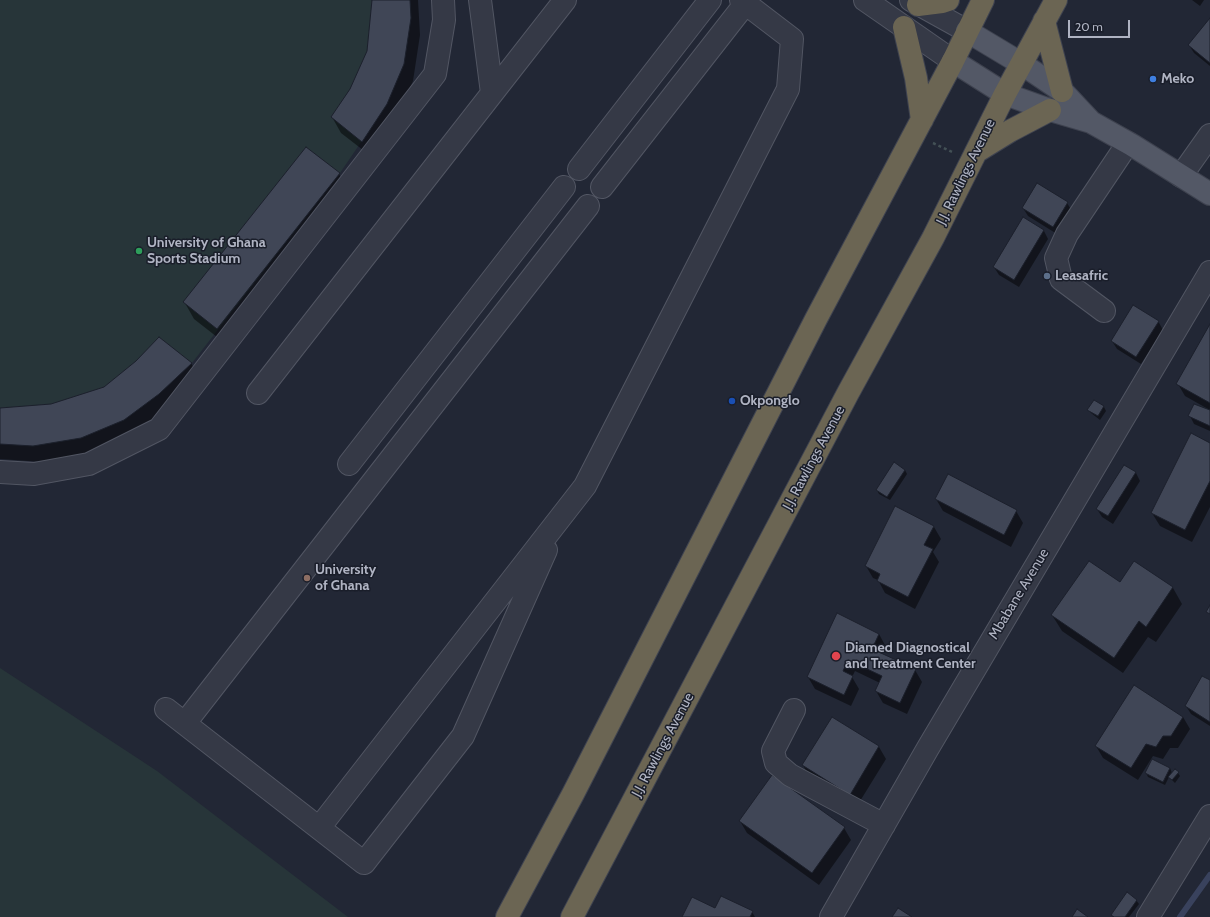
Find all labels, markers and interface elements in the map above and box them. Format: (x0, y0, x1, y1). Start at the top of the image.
scale bar (1070, 12, 1132, 38)
text: 20 m (1075, 19, 1103, 34)
place label: Meko (1161, 71, 1194, 87)
marker: Meko (1148, 74, 1158, 84)
street label: J.J. Rawlings Avenue (933, 116, 999, 228)
place label: University of Ghana Sports Stadium (147, 235, 266, 268)
marker: University of Ghana Sports Stadium (134, 246, 144, 256)
place label: Leasafric (1055, 268, 1108, 284)
marker: Leasafric (1042, 271, 1052, 281)
place label: Okponglo (740, 393, 800, 409)
marker: Okponglo (727, 396, 737, 406)
street label: J.J. Rawlings Avenue (779, 403, 849, 513)
street label: Mbabane Avenue (985, 546, 1053, 642)
place label: University of Ghana (315, 562, 376, 594)
marker: University of Ghana (302, 573, 312, 583)
place label: Diamed Diagnostical and Treatment Center (845, 640, 976, 672)
marker: Diamed Diagnostical and Treatment Center (830, 650, 842, 662)
street label: J.J. Rawlings Avenue (628, 690, 698, 800)

